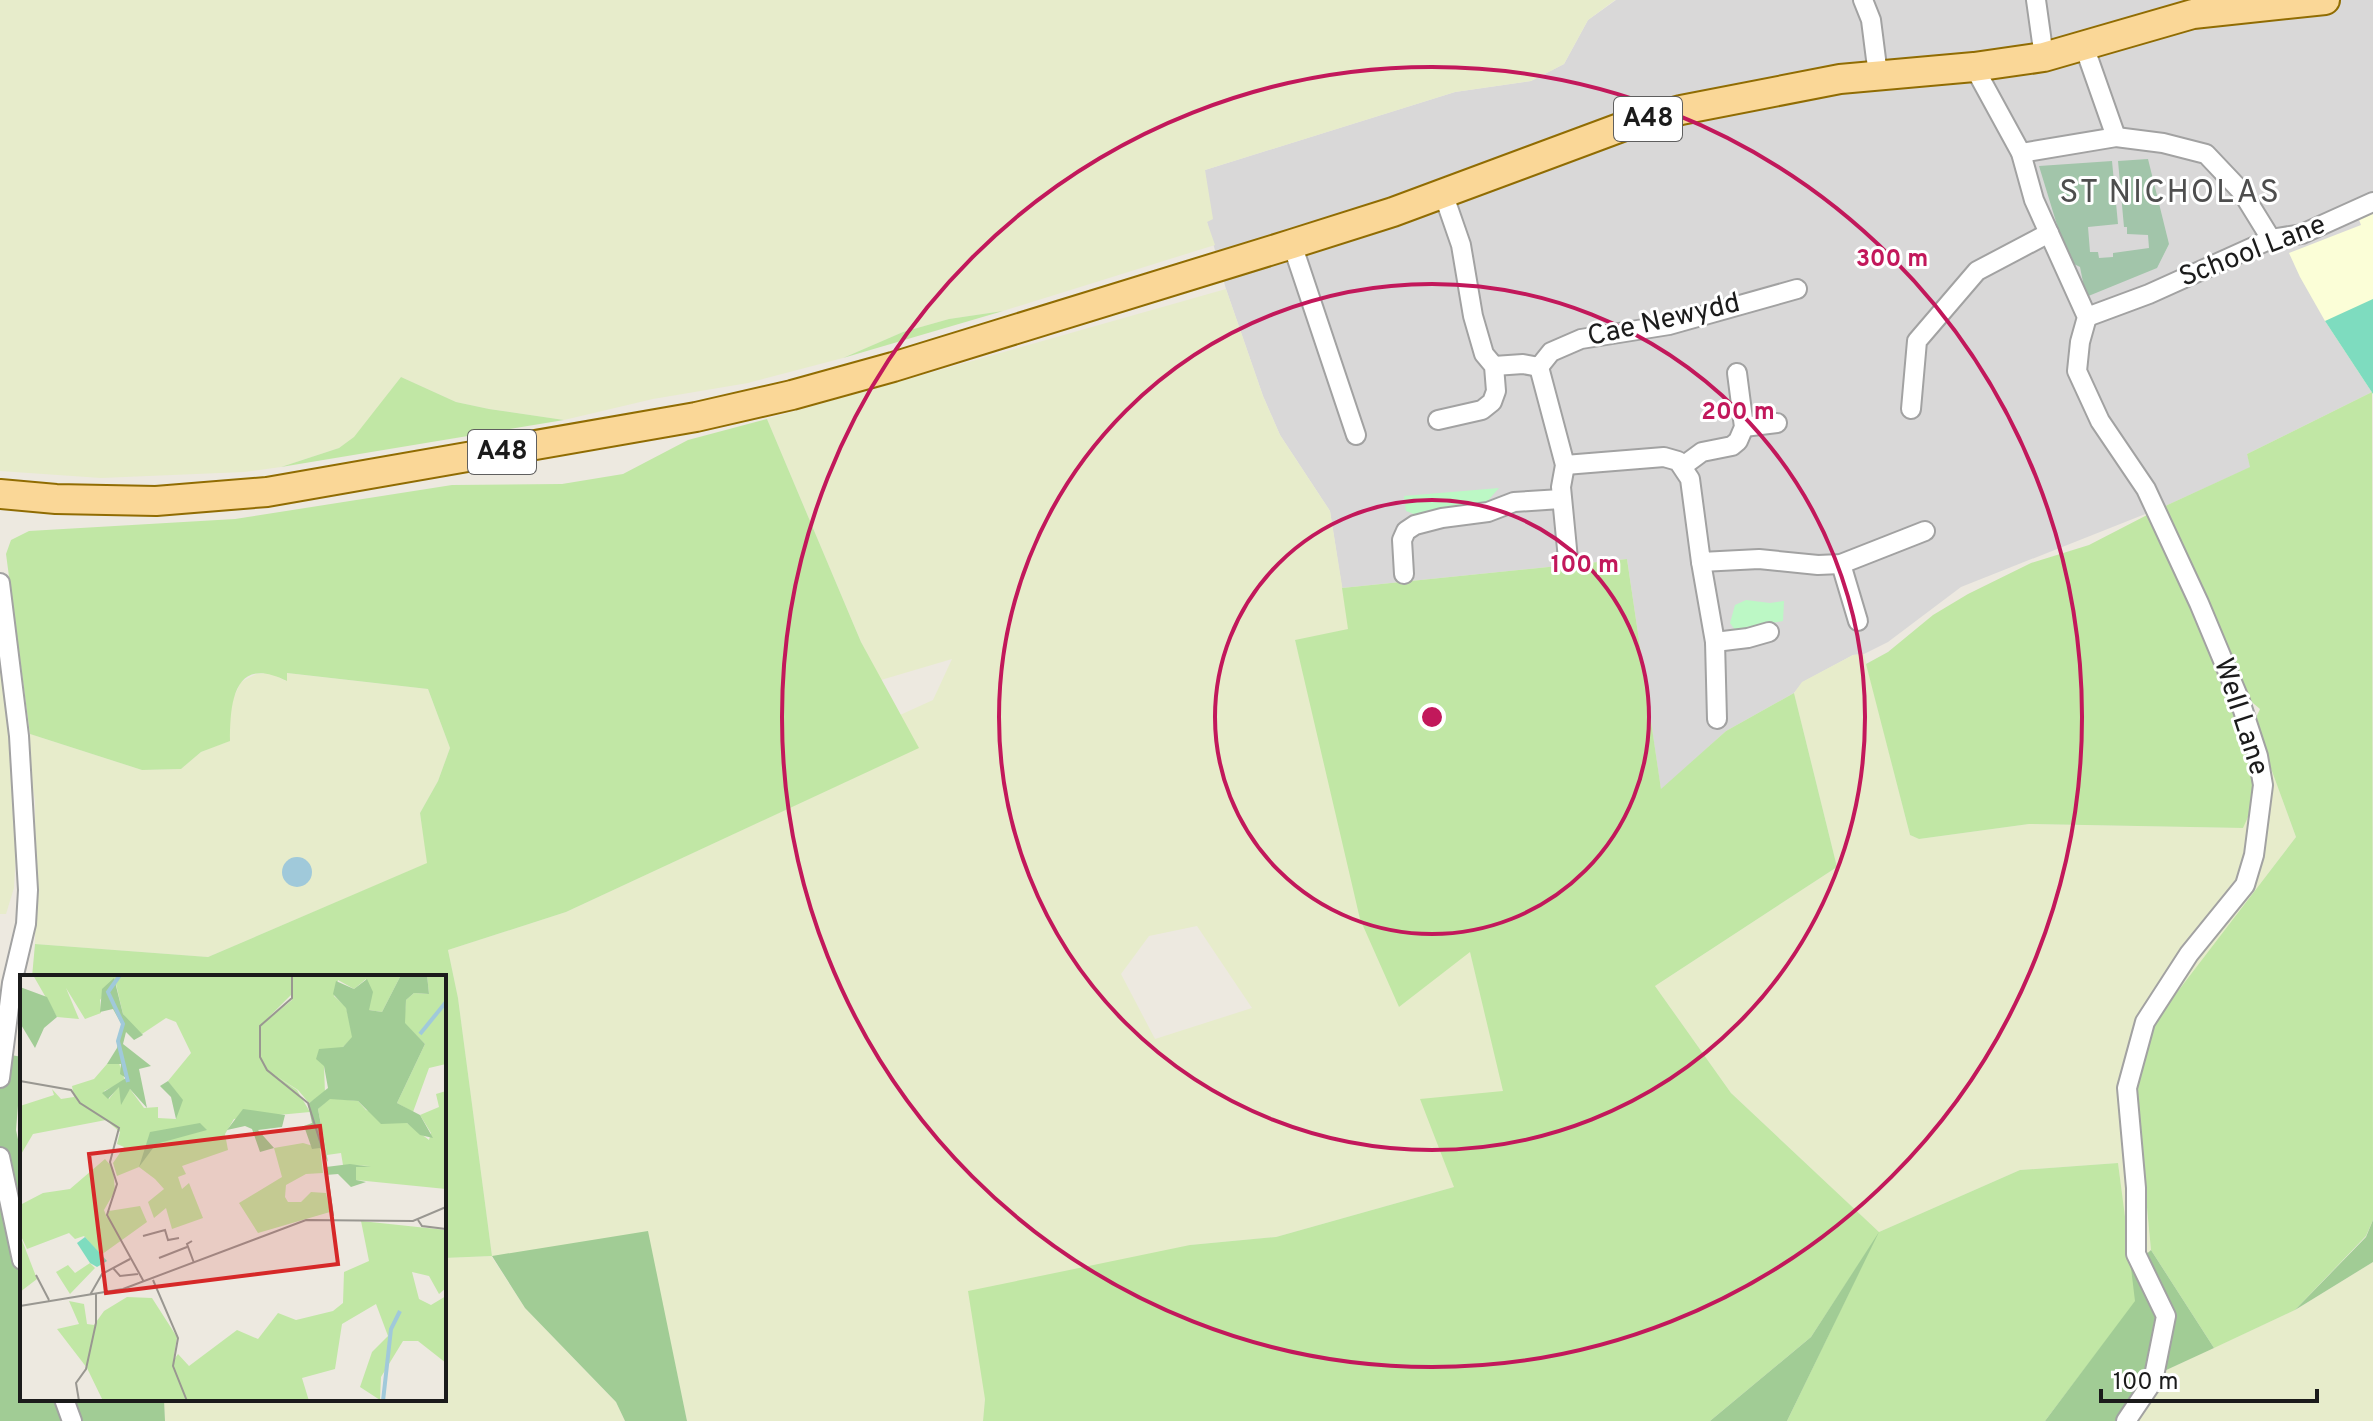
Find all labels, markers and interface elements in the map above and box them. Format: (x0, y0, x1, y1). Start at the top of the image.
road number: A48 (1614, 97, 1682, 141)
district label: ST NICHOLAS (2059, 174, 2281, 214)
street label: School Lane (2175, 208, 2331, 296)
text: 300 m (1856, 245, 1928, 275)
street label: Cae Newydd (1584, 286, 1744, 356)
text: 200 m (1701, 398, 1775, 428)
road number: A48 (468, 430, 536, 474)
text: 100 m (1551, 551, 1619, 581)
street label: Well Lane (2204, 654, 2276, 780)
centre of rings (1418, 703, 1446, 731)
inset map (20, 975, 446, 1401)
scale bar (2101, 1353, 2317, 1403)
text: 100 m (2113, 1368, 2179, 1398)

